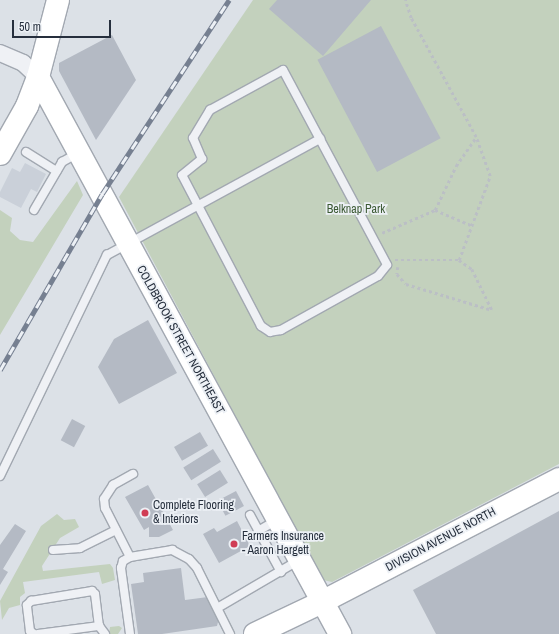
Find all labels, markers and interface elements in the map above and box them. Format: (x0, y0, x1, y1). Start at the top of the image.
scale bar (14, 12, 113, 38)
text: 50 m (19, 19, 41, 35)
park label: Belknap Park (327, 203, 385, 217)
street label: COLDBROOK STREET NORTHEAST (133, 263, 227, 417)
place label: Complete Flooring & Interiors (153, 499, 234, 527)
street label: DIVISION AVENUE NORTH (383, 505, 499, 575)
marker: Complete Flooring & Interiors (140, 508, 150, 518)
place label: Farmers Insurance - Aaron Hargett (242, 530, 324, 558)
marker: Farmers Insurance - Aaron Hargett (229, 539, 239, 549)

